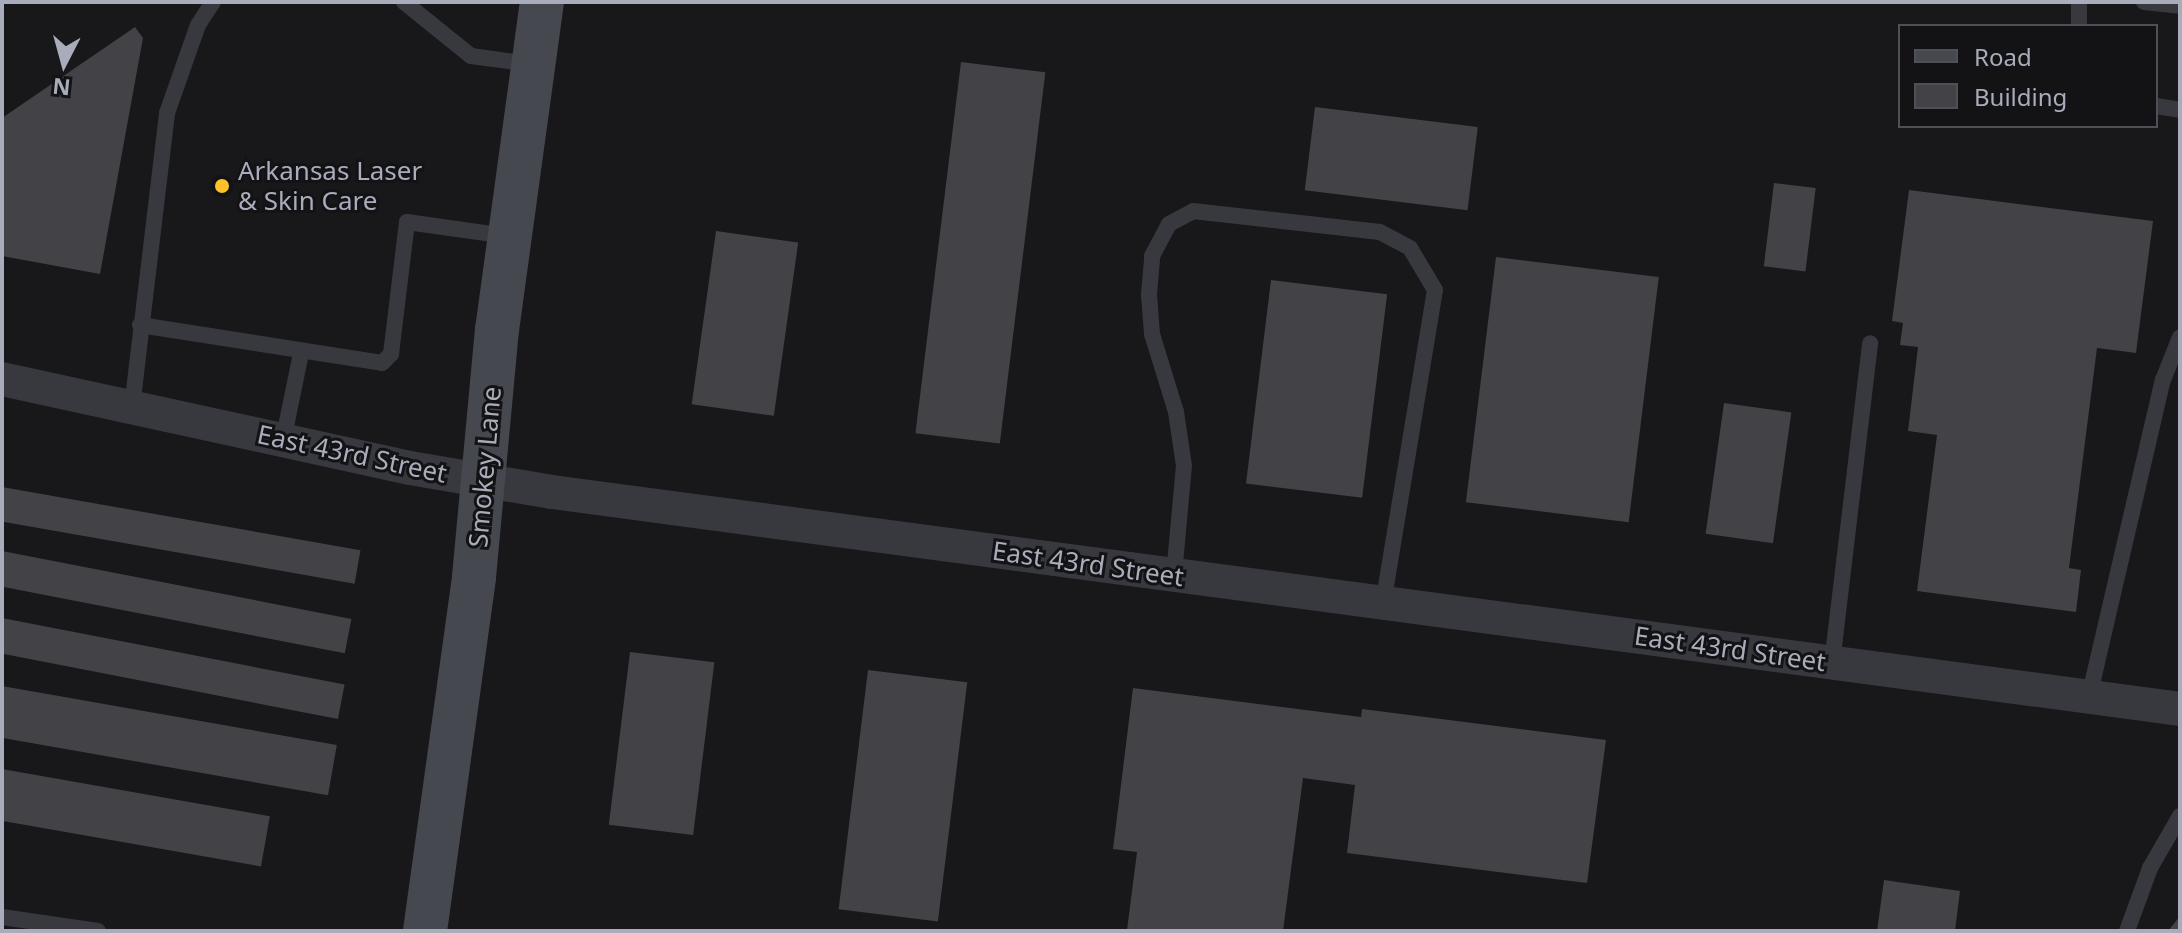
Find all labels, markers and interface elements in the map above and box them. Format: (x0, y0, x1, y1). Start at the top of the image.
north arrow (24, 24, 104, 104)
legend (1898, 24, 2158, 128)
text: Road (1974, 40, 2032, 73)
text: N (51, 72, 72, 104)
text: Building (1974, 80, 2067, 113)
place label: Arkansas Laser & Skin Care (238, 155, 422, 216)
marker: Arkansas Laser & Skin Care (213, 177, 231, 195)
street label: Smokey Lane (462, 385, 508, 549)
street label: East 43rd Street (254, 419, 450, 489)
street label: East 43rd Street (990, 535, 1186, 593)
street label: East 43rd Street (1632, 620, 1828, 678)

